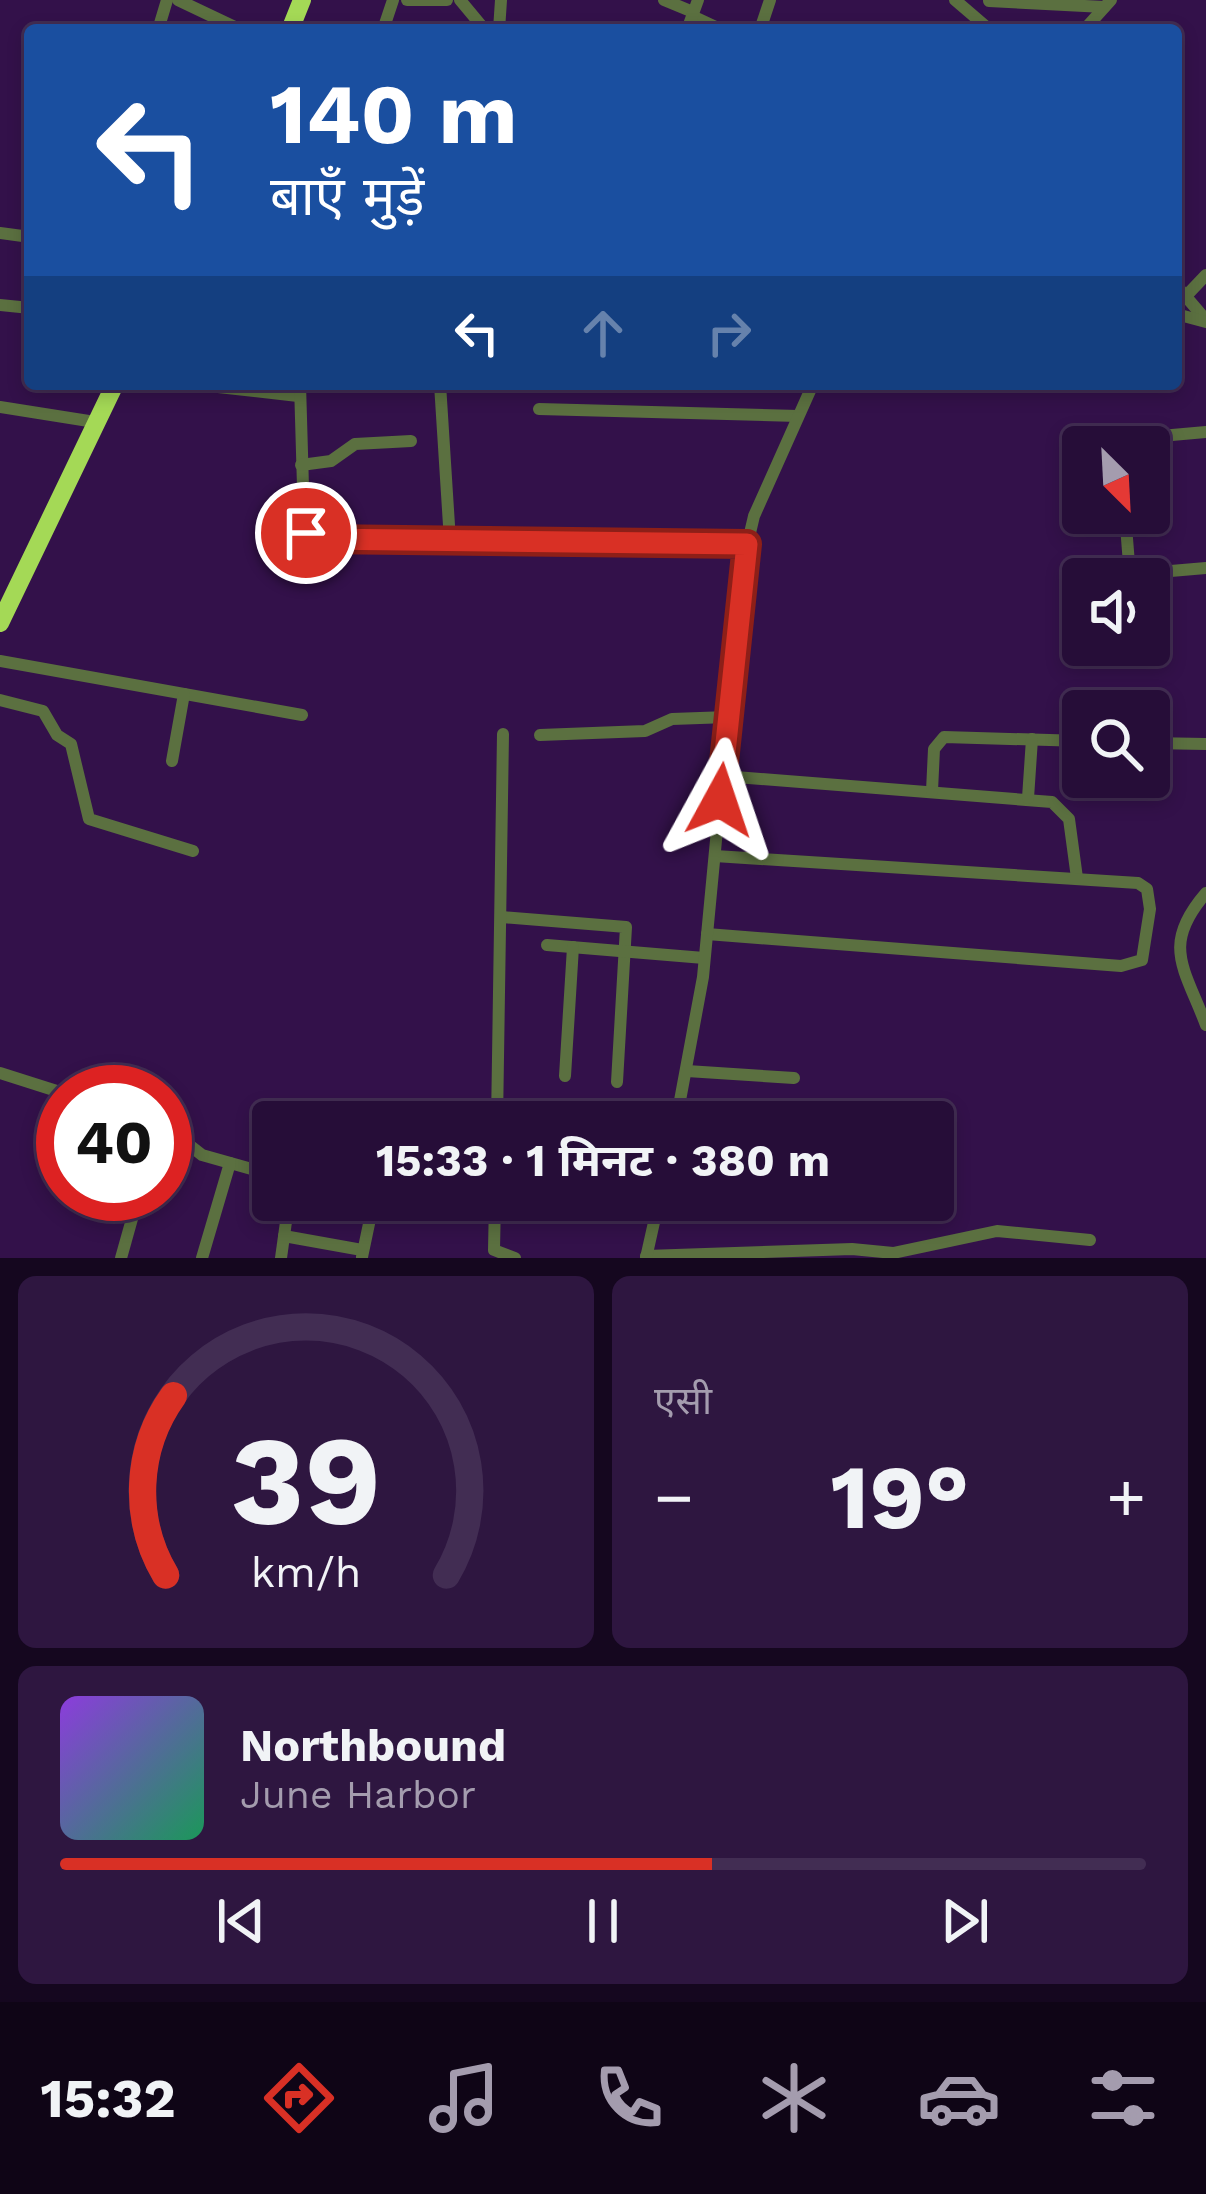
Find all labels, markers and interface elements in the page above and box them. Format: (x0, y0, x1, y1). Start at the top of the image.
text: 140 m (270, 65, 518, 163)
icon: left (72, 72, 228, 228)
text: बाएँ मुड़ें (270, 165, 424, 228)
icon: left (444, 300, 510, 366)
icon: ahead (570, 300, 636, 366)
icon: right (696, 300, 762, 366)
north arrow (1062, 426, 1170, 534)
map controls (1062, 426, 1170, 798)
pin (255, 482, 357, 584)
icon: arrive (273, 500, 339, 566)
button: sound (1062, 558, 1170, 666)
button: search (1062, 690, 1170, 798)
position arrow (657, 737, 783, 863)
speed limit sign: 40 (36, 1065, 192, 1221)
text: 15:33 · 1 मिनट · 380 m (376, 1134, 830, 1187)
text: एसी (654, 1378, 712, 1423)
text: 39 (231, 1408, 381, 1554)
text: 19° (831, 1444, 969, 1550)
text: − (654, 1459, 694, 1536)
text: + (1106, 1459, 1146, 1536)
text: km/h (251, 1547, 361, 1597)
text: Northbound (240, 1719, 506, 1772)
text: June Harbor (240, 1772, 476, 1817)
icon: previous (208, 1888, 274, 1954)
icon: pause (570, 1888, 636, 1954)
icon: next (932, 1888, 998, 1954)
icon: directions (257, 2056, 341, 2140)
icon: music (422, 2056, 506, 2140)
icon: phone (587, 2056, 671, 2140)
icon: climate (752, 2056, 836, 2140)
icon: car (917, 2056, 1001, 2140)
icon: filters (1081, 2056, 1165, 2140)
text: 15:32 (40, 2067, 176, 2130)

